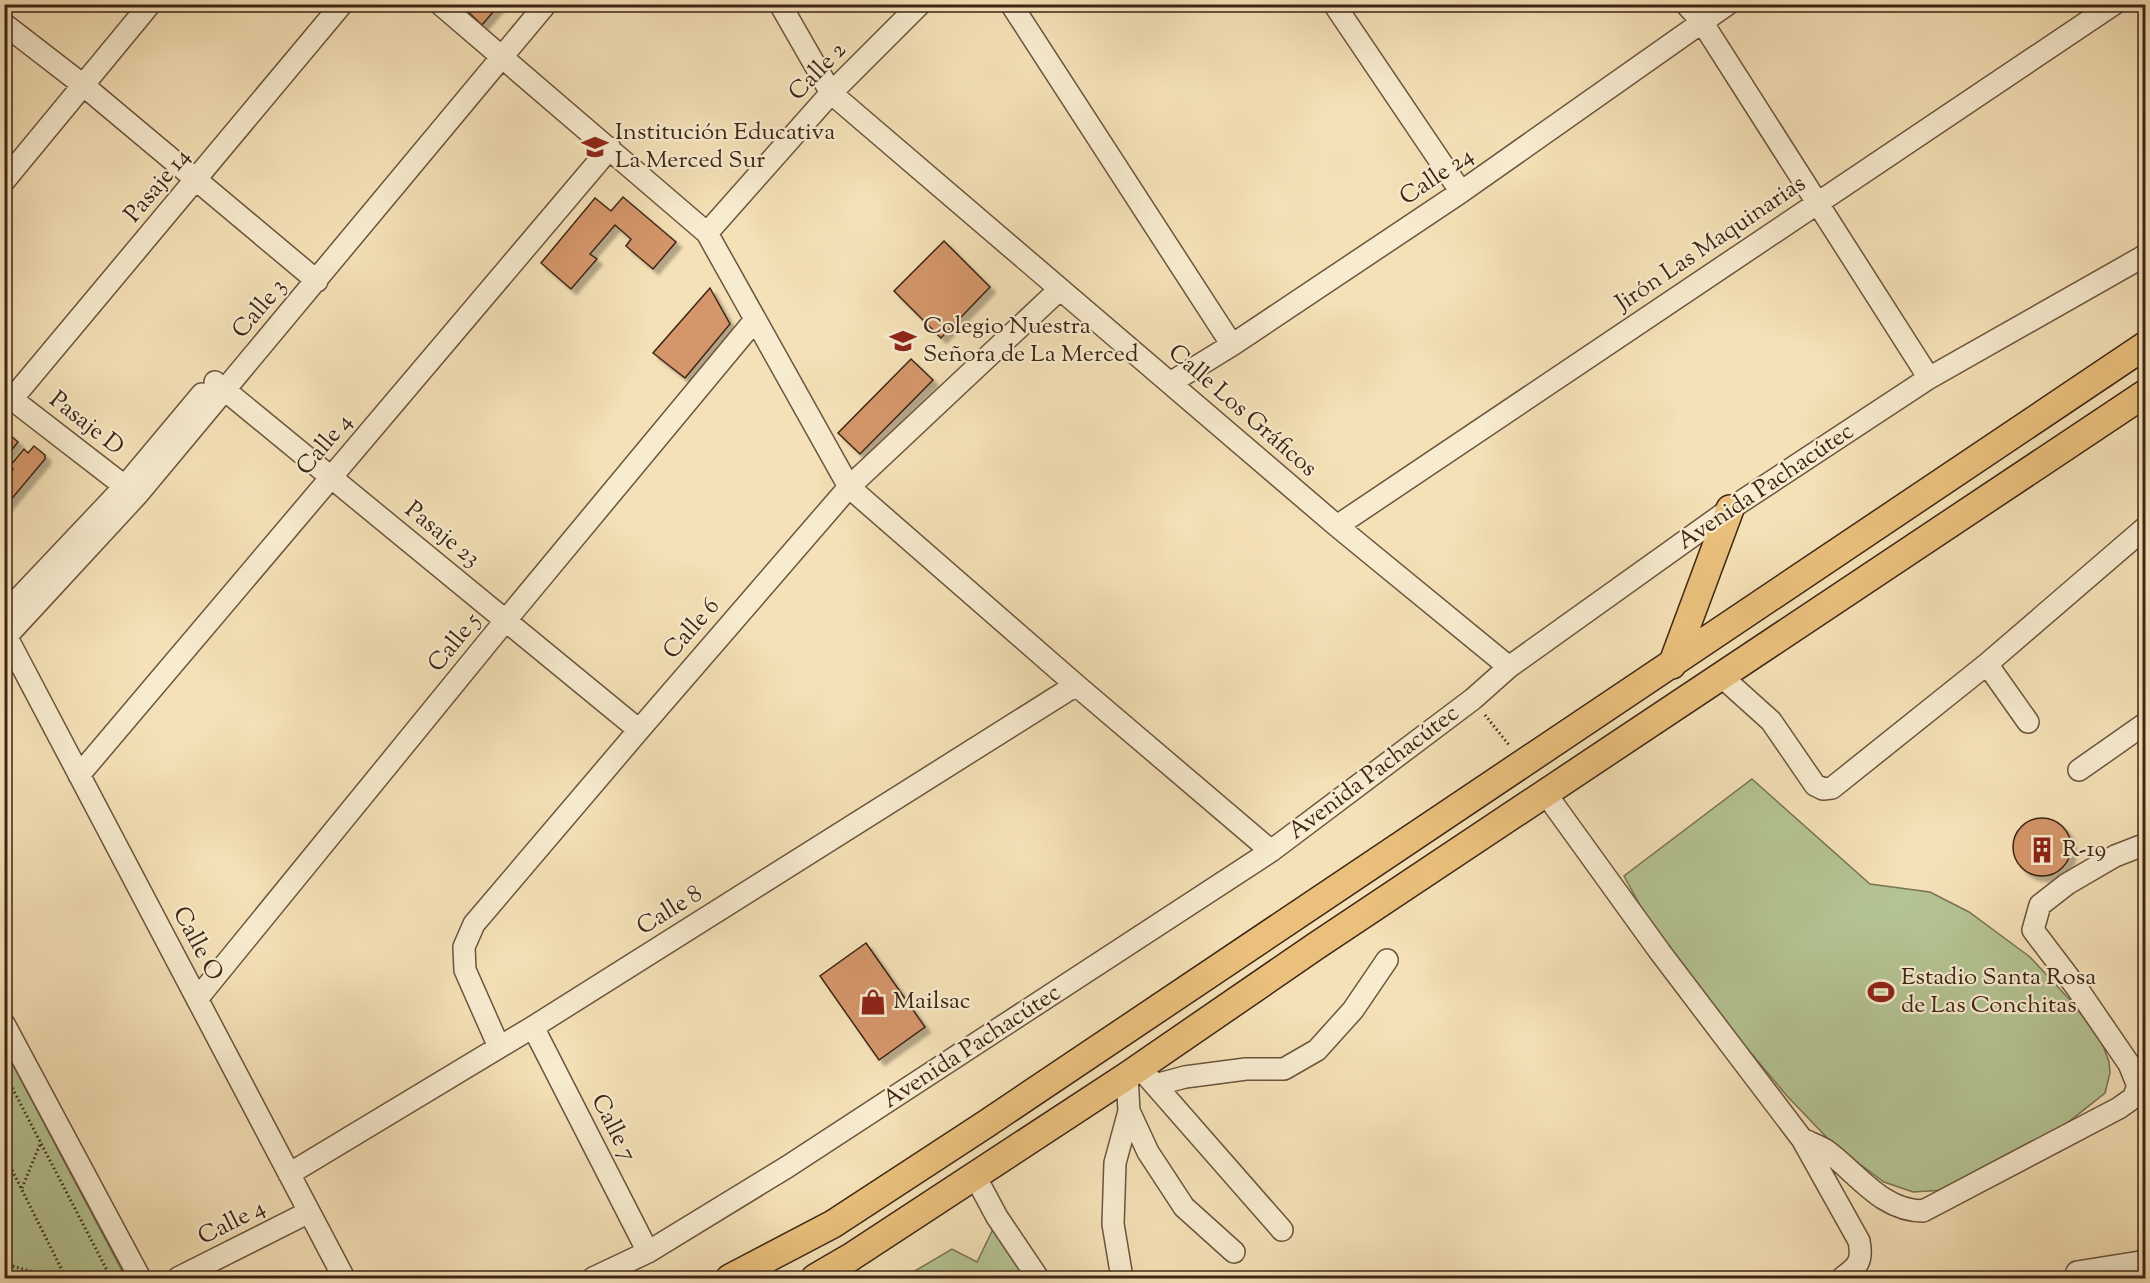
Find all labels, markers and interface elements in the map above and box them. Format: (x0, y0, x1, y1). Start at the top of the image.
street label: Calle 2 (781, 35, 855, 109)
place label: Institución Educativa La Merced Sur (615, 116, 835, 178)
school or university icon: Institución Educativa La Merced Sur (580, 132, 610, 162)
street label: Calle 24 (1393, 140, 1481, 214)
street label: Pasaje 14 (117, 141, 199, 231)
street label: Jirón Las Maquinarias (1607, 168, 1813, 322)
street label: Calle 3 (225, 272, 295, 346)
place label: Colegio Nuestra Señora de La Merced (923, 310, 1139, 372)
school or university icon: Colegio Nuestra Señora de La Merced (888, 326, 918, 356)
street label: Calle Los Gráficos (1160, 337, 1324, 485)
street label: Pasaje D (41, 384, 131, 464)
street label: Calle 4 (289, 407, 361, 483)
street label: Avenida Pachacútec (1671, 415, 1861, 559)
street label: Pasaje 23 (397, 494, 487, 576)
street label: Calle 6 (656, 591, 728, 667)
street label: Calle 5 (420, 606, 490, 680)
street label: Avenida Pachacútec (1281, 697, 1467, 849)
place label: R-19 (2062, 833, 2106, 867)
building icon: R-19 (2027, 835, 2057, 865)
street label: Calle 8 (631, 878, 709, 944)
street label: Calle O (163, 901, 231, 987)
place label: Estadio Santa Rosa de Las Conchitas (1901, 961, 2096, 1023)
street label: Avenida Pachacútec (876, 976, 1068, 1117)
sports icon: Estadio Santa Rosa de Las Conchitas (1866, 977, 1896, 1007)
place label: Mailsac (893, 985, 971, 1019)
shop icon: Mailsac (858, 987, 888, 1017)
street label: Calle 7 (582, 1088, 644, 1168)
street label: Calle 4 (192, 1192, 272, 1254)

